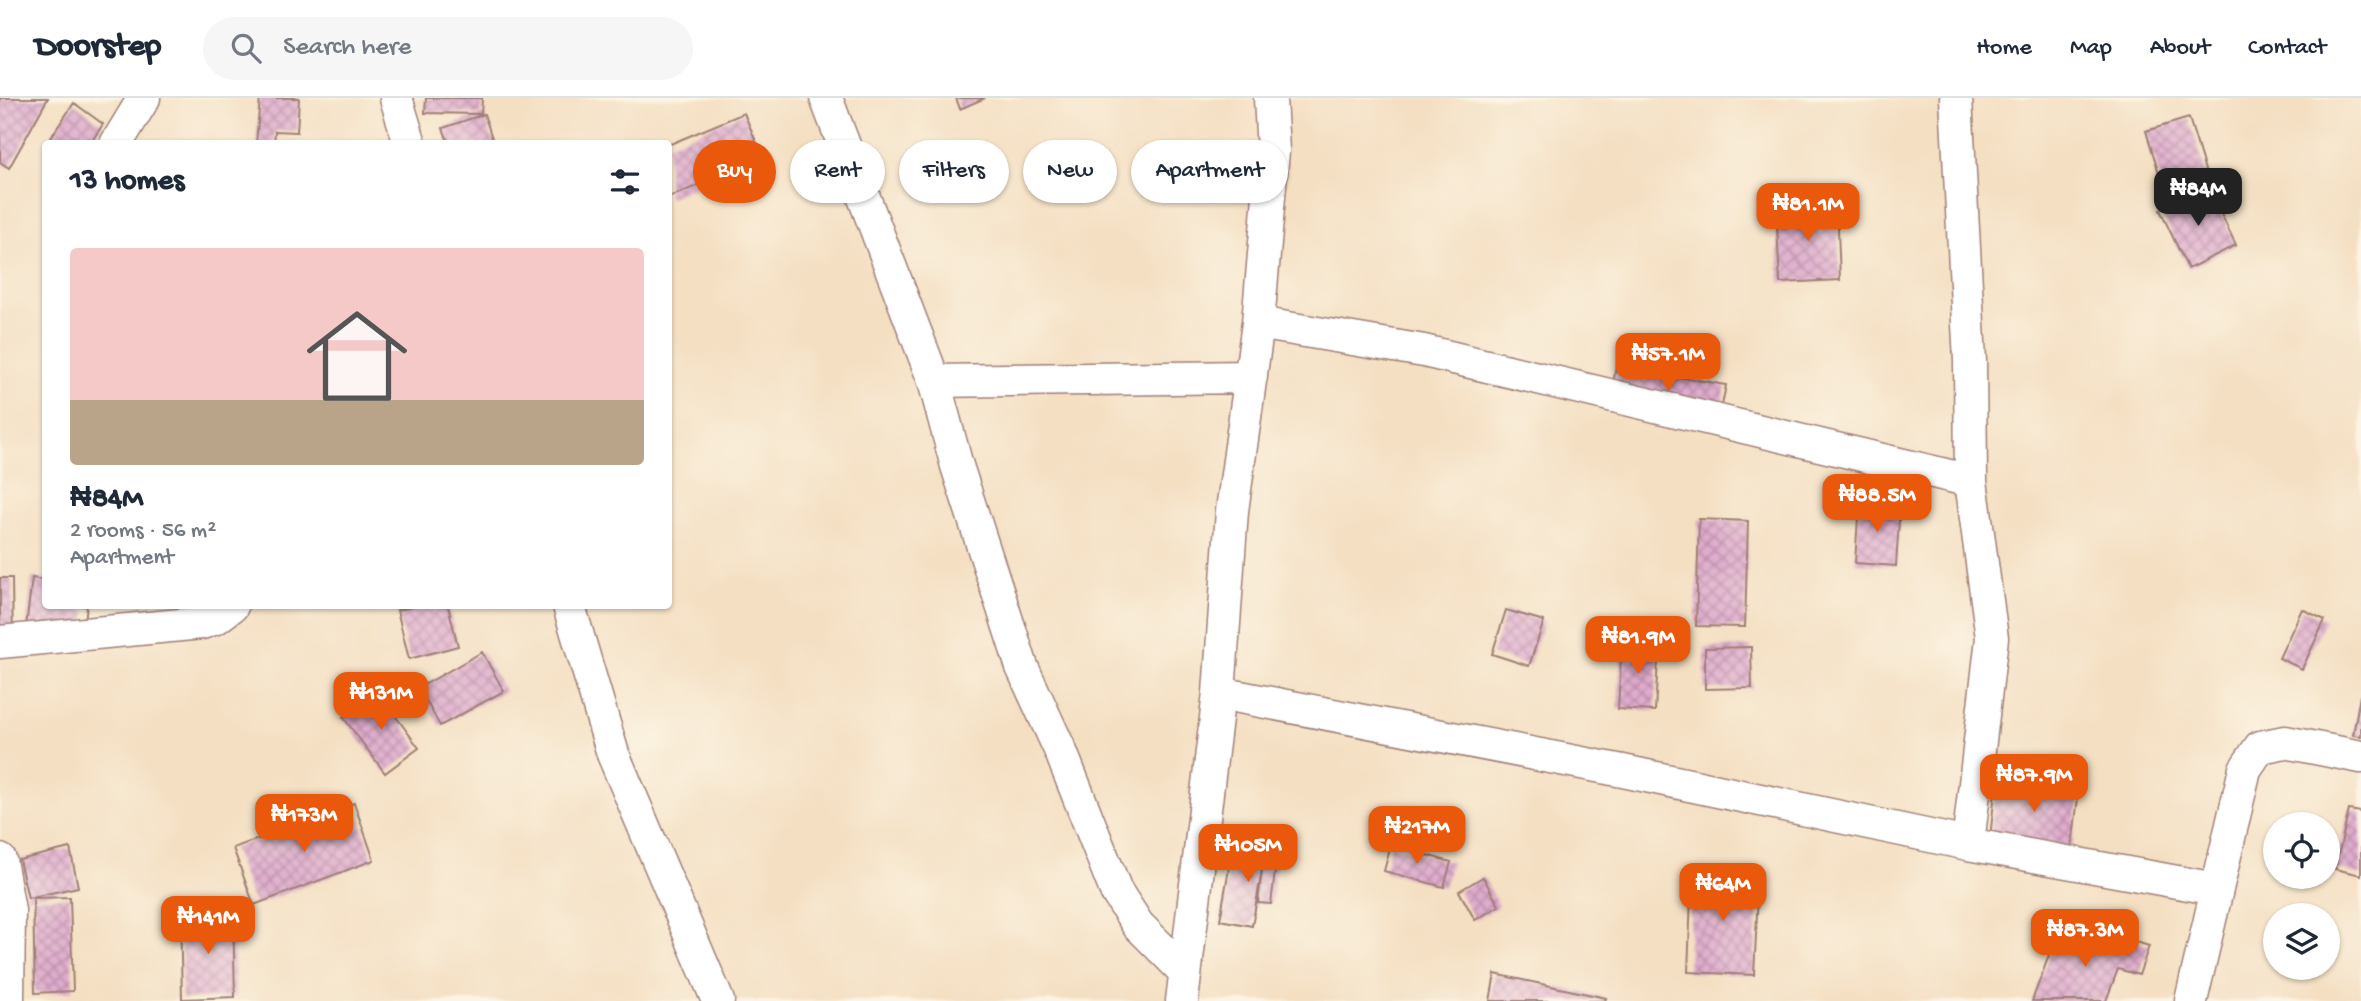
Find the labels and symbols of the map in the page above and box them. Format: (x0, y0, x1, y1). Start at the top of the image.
pin: ₦84M (2157, 169, 2239, 228)
pin: ₦81.1M (1751, 184, 1865, 243)
pin: ₦57.1M (1611, 334, 1725, 393)
pin: ₦88.5M (1820, 474, 1934, 534)
pin: ₦81.9M (1581, 616, 1695, 676)
pin: ₦131M (332, 672, 430, 732)
pin: ₦87.9M (1977, 754, 2091, 814)
pin: ₦173M (255, 794, 353, 854)
pin: ₦217M (1368, 806, 1466, 866)
pin: ₦105M (1199, 824, 1297, 884)
pin: ₦64M (1682, 864, 1764, 923)
pin: ₦141M (159, 896, 257, 956)
pin: ₦87.3M (2028, 910, 2142, 969)

